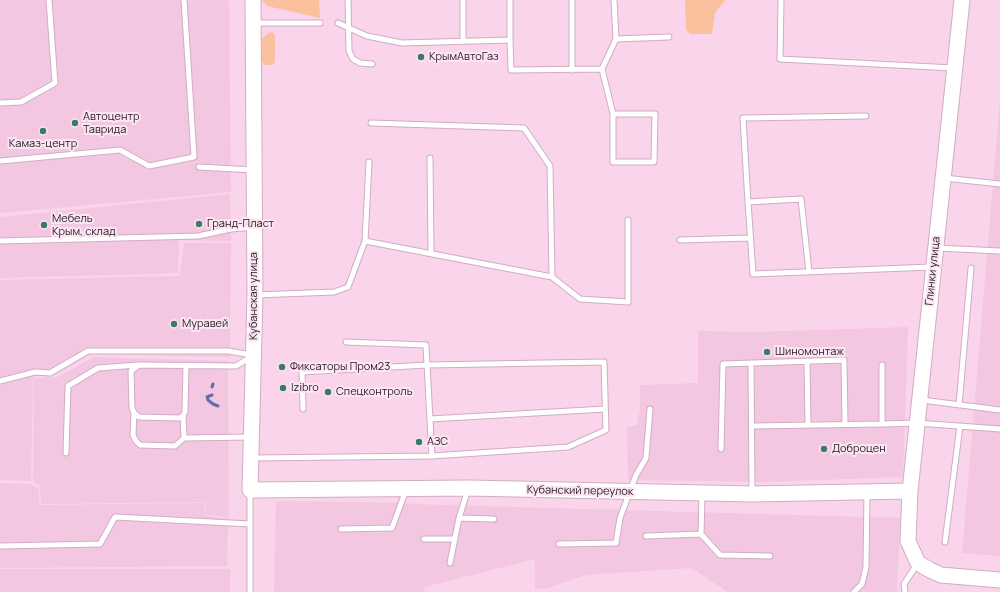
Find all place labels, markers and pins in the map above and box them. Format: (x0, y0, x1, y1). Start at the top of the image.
place label: КрымАвтоГаз (429, 50, 499, 64)
marker: КрымАвтоГаз (416, 52, 426, 62)
place label: Автоцентр Таврида (83, 110, 140, 136)
marker: Автоцентр Таврида (70, 118, 80, 128)
marker: Камаз-центр (38, 126, 48, 136)
place label: Камаз-центр (9, 137, 77, 151)
place label: Мебель Крым, склад (52, 212, 116, 238)
place label: Гранд-Пласт (207, 217, 274, 231)
marker: Гранд-Пласт (194, 219, 204, 229)
marker: Мебель Крым, склад (39, 220, 49, 230)
place label: Муравей (182, 317, 228, 331)
marker: Муравей (169, 319, 179, 329)
place label: Шиномонтаж (775, 345, 844, 359)
marker: Шиномонтаж (762, 347, 772, 357)
place label: Фиксаторы Пром23 (290, 360, 390, 374)
marker: Фиксаторы Пром23 (277, 362, 287, 372)
place label: Izibro (291, 381, 319, 395)
marker: Izibro (278, 383, 288, 393)
place label: Спецконтроль (336, 385, 413, 399)
marker: Спецконтроль (323, 387, 333, 397)
place label: АЗС (427, 435, 448, 449)
marker: АЗС (414, 437, 424, 447)
place label: Доброцен (832, 442, 886, 456)
marker: Доброцен (819, 444, 829, 454)

